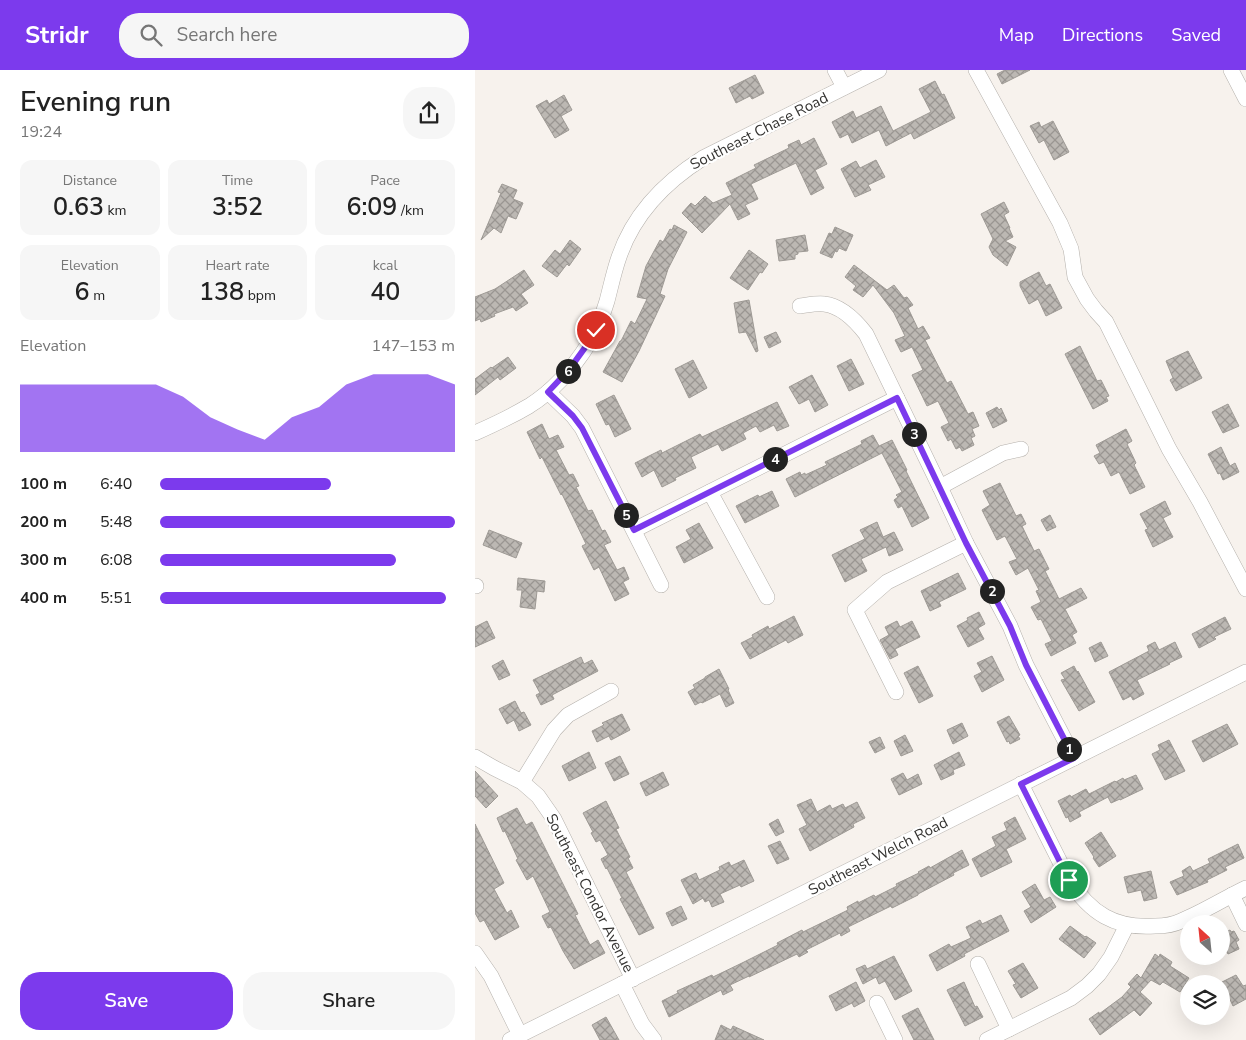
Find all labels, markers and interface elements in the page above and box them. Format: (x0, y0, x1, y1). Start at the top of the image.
search box (119, 13, 469, 58)
text: Stridr (25, 19, 89, 51)
icon: search (137, 21, 165, 49)
text: Search here (177, 22, 277, 48)
text: Map (999, 23, 1034, 47)
text: Directions (1062, 23, 1143, 47)
text: Saved (1171, 23, 1221, 47)
text: Evening run (20, 83, 171, 121)
button: share (403, 87, 455, 139)
street label: Southeast Chase Road (687, 87, 831, 175)
text: 19:24 (20, 121, 62, 143)
text: Distance (63, 171, 117, 190)
text: Time (222, 171, 253, 190)
text: Pace (370, 171, 400, 190)
text: 0.63 (53, 190, 104, 224)
text: 3:52 (212, 190, 263, 224)
text: 6:09 (346, 190, 397, 224)
text: km (104, 201, 127, 220)
text: /km (397, 201, 424, 220)
text: Elevation (61, 256, 119, 275)
text: Heart rate (205, 256, 270, 275)
text: kcal (373, 256, 398, 275)
text: 6 (75, 275, 90, 309)
text: 138 (199, 275, 244, 309)
text: 40 (370, 275, 400, 309)
text: m (90, 286, 105, 305)
text: bpm (244, 286, 276, 305)
pin (575, 309, 617, 351)
icon: check (582, 316, 610, 344)
text: Elevation (20, 335, 86, 357)
text: 147–153 m (372, 335, 455, 357)
pin: 6 (555, 358, 581, 384)
text: 6 (564, 362, 573, 381)
pin: 3 (901, 422, 927, 446)
text: 3 (910, 425, 919, 444)
pin: 4 (763, 446, 787, 472)
text: 4 (771, 450, 780, 469)
text: 100 m (20, 473, 67, 495)
text: 6:40 (100, 473, 132, 495)
pin: 5 (613, 502, 639, 528)
text: 5 (622, 506, 631, 525)
text: 200 m (20, 511, 67, 533)
text: 5:48 (100, 511, 132, 533)
text: 300 m (20, 549, 67, 571)
text: 6:08 (100, 549, 132, 571)
pin: 2 (979, 578, 1005, 604)
text: 2 (988, 582, 997, 601)
text: 400 m (20, 587, 67, 609)
text: 5:51 (100, 587, 132, 609)
pin: 1 (1057, 736, 1081, 762)
text: 1 (1065, 740, 1074, 759)
street label: Southeast Condor Avenue (541, 810, 639, 976)
street label: Southeast Welch Road (805, 812, 951, 900)
pin (1048, 859, 1090, 901)
icon: arrive (1055, 866, 1083, 894)
north arrow (1180, 915, 1230, 965)
map controls (1180, 915, 1230, 1025)
button: Save (20, 972, 233, 1030)
button: Share (243, 972, 455, 1030)
button: layers (1180, 975, 1230, 1025)

